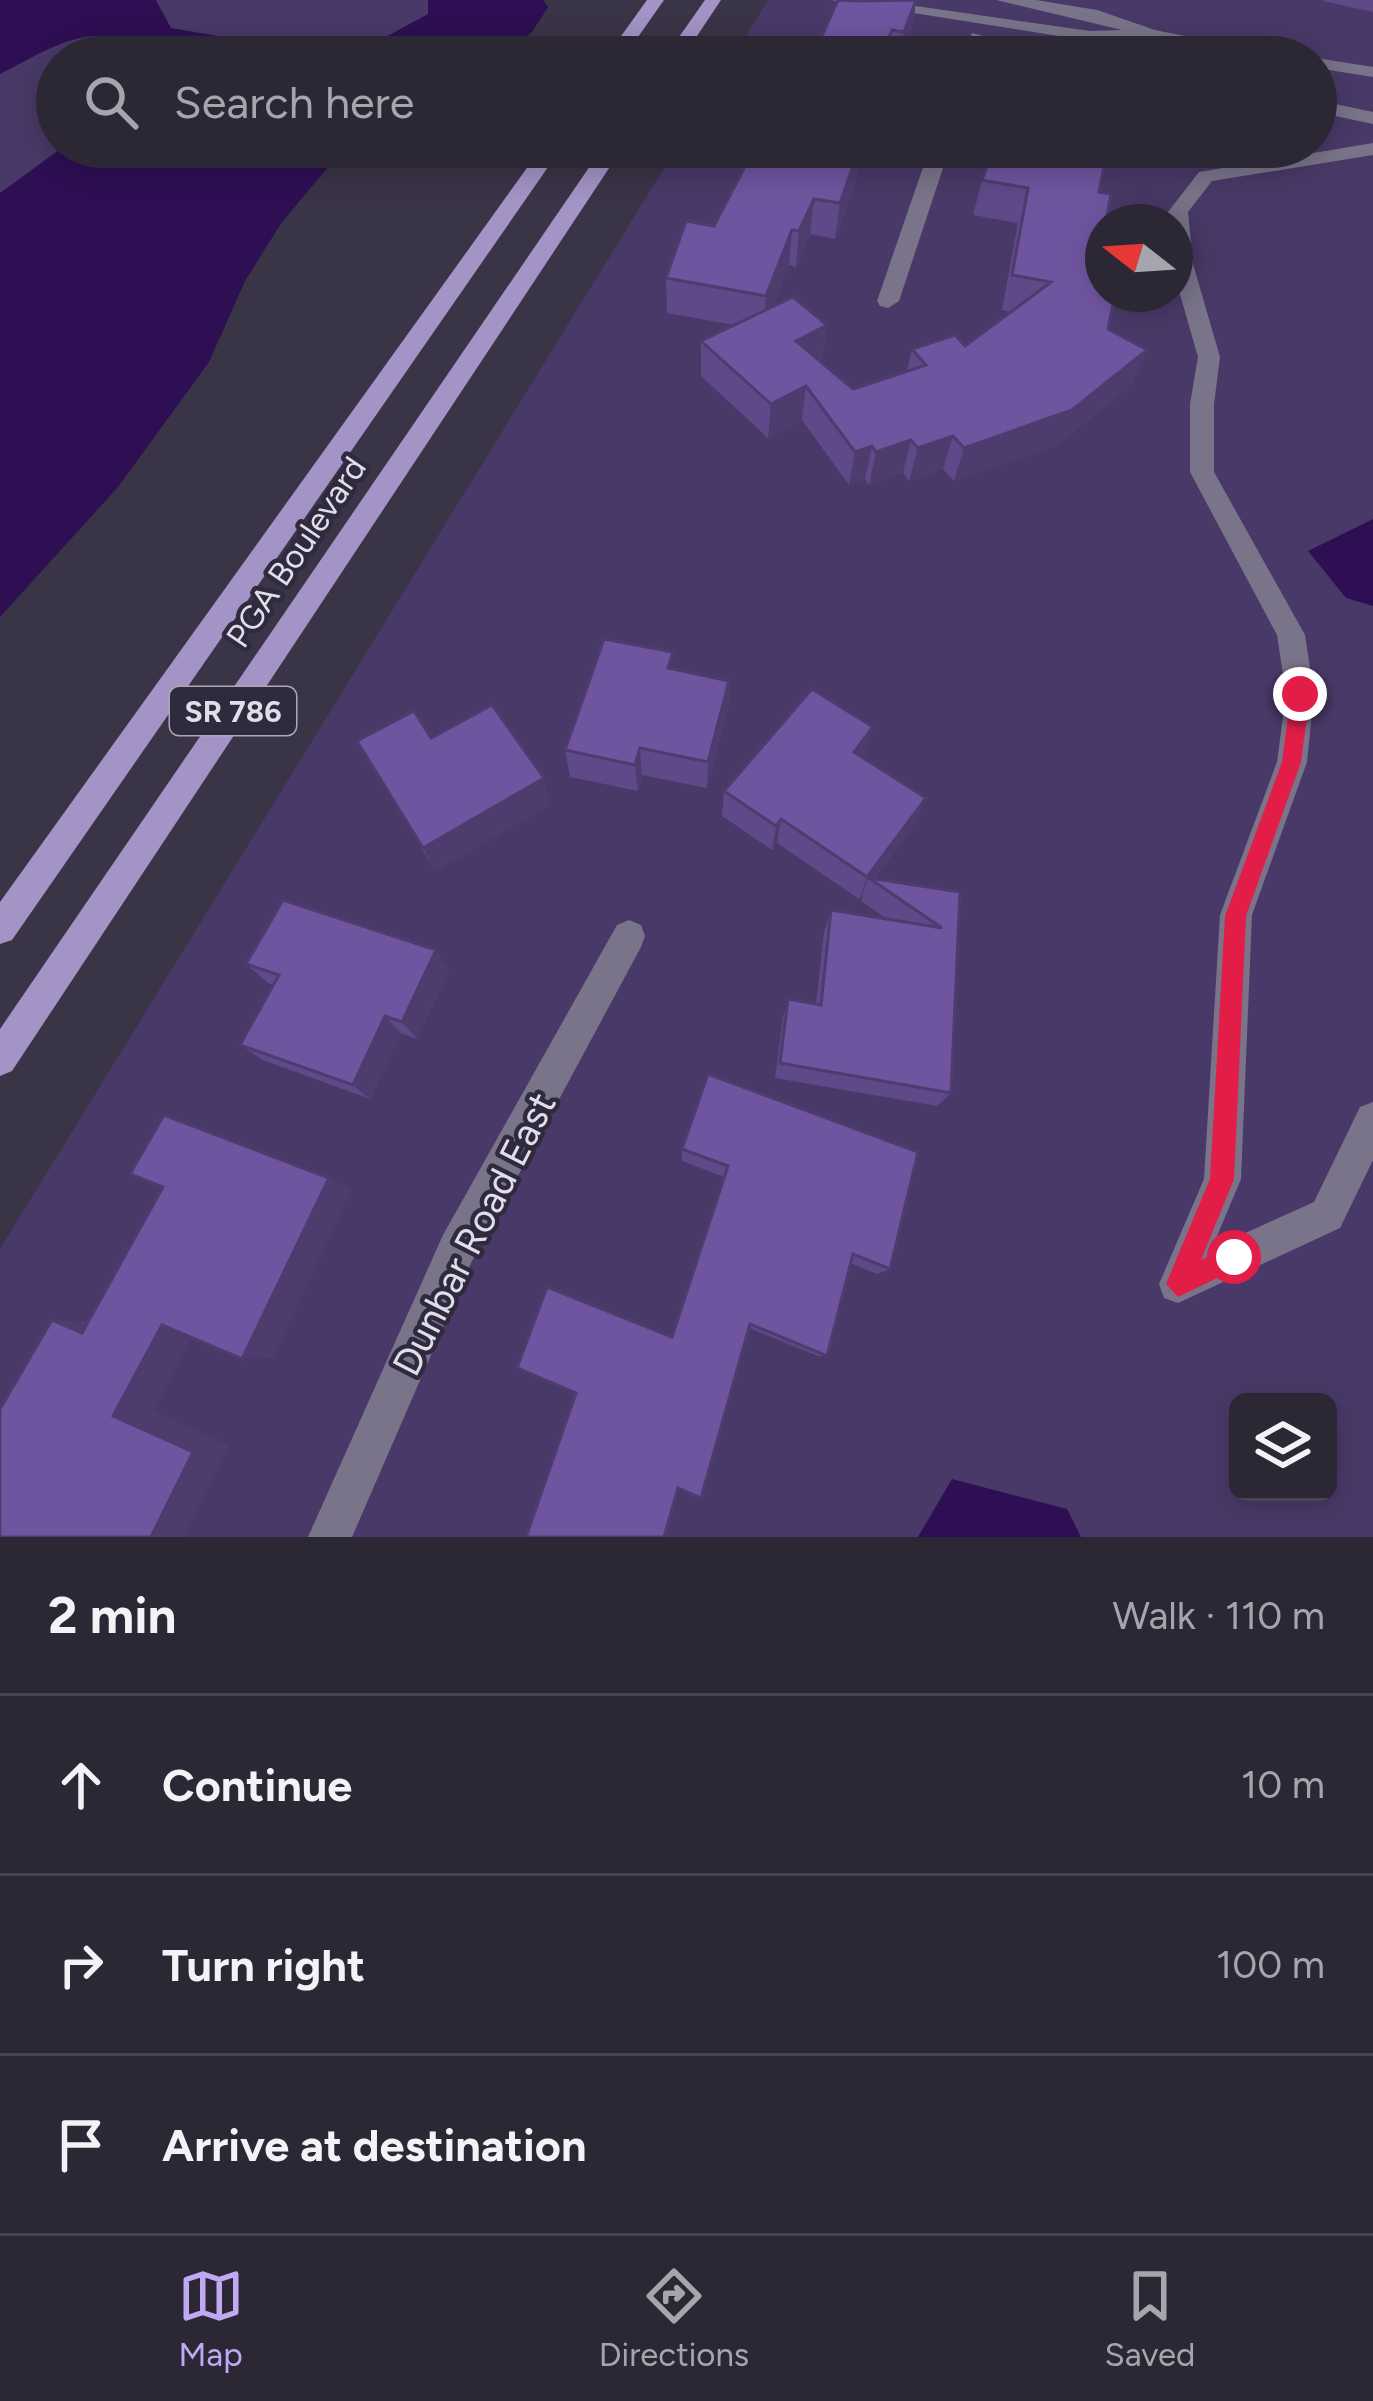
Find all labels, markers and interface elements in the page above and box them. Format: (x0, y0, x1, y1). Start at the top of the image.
search box (36, 36, 1337, 168)
icon: search (78, 69, 144, 135)
text: Search here (174, 75, 414, 129)
north arrow (1085, 204, 1193, 312)
street label: PGA Boulevard (218, 449, 374, 655)
route end (1273, 667, 1327, 721)
road number: SR 786 (170, 687, 296, 735)
street label: Dunbar Road East (382, 1085, 566, 1383)
route start (1207, 1230, 1261, 1284)
map controls (1229, 1393, 1337, 1501)
button: layers (1229, 1393, 1337, 1501)
text: 2 min (48, 1585, 176, 1646)
text: Walk · 110 m (1113, 1592, 1325, 1639)
icon: ahead (48, 1752, 114, 1818)
text: Continue (162, 1758, 352, 1812)
text: 10 m (1241, 1761, 1325, 1808)
icon: right (48, 1932, 114, 1998)
text: Turn right (162, 1938, 365, 1992)
text: 100 m (1216, 1941, 1325, 1988)
icon: arrive (48, 2112, 114, 2178)
text: Arrive at destination (162, 2118, 586, 2172)
tab: Map (178, 2263, 244, 2374)
tab: Directions (599, 2263, 749, 2374)
tab: Saved (1104, 2263, 1195, 2374)

